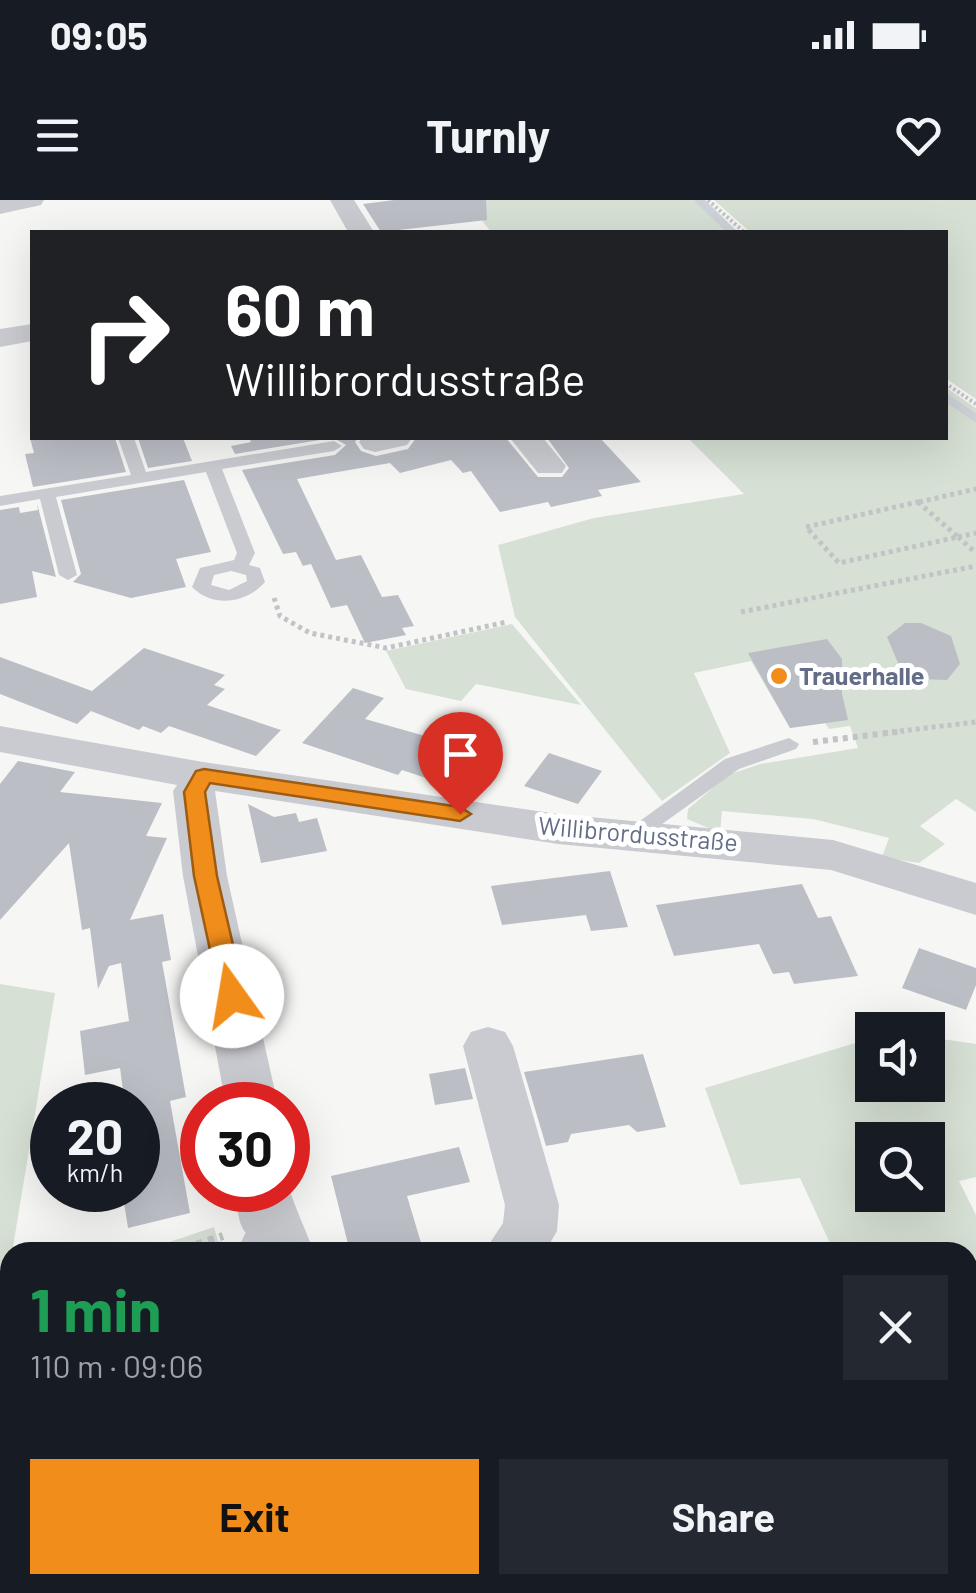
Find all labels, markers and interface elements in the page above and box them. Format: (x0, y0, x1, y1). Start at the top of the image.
text: 09:05 (50, 12, 148, 58)
icon: menu (30, 108, 85, 163)
text: Turnly (426, 108, 550, 162)
icon: heart (891, 108, 946, 163)
text: 60 m (225, 266, 375, 350)
icon: right (60, 270, 190, 400)
text: Willibrordusstraße (225, 351, 586, 405)
place label: Trauerhalle (799, 660, 924, 690)
marker: Trauerhalle (768, 665, 790, 687)
pin (418, 712, 503, 815)
icon: arrive (433, 727, 488, 782)
street label: Willibrordusstraße (537, 809, 739, 857)
position arrow (180, 944, 284, 1048)
map controls (855, 1012, 945, 1212)
button: sound (855, 1012, 945, 1102)
speed limit sign: 30 (180, 1082, 310, 1212)
text: 20 (67, 1105, 123, 1165)
button: search (855, 1122, 945, 1212)
text: km/h (67, 1157, 123, 1187)
text: 1 min (30, 1272, 161, 1344)
button: close (843, 1275, 948, 1380)
text: 110 m · 09:06 (30, 1346, 203, 1384)
button: Exit (30, 1459, 479, 1574)
button: Share (499, 1459, 948, 1574)

